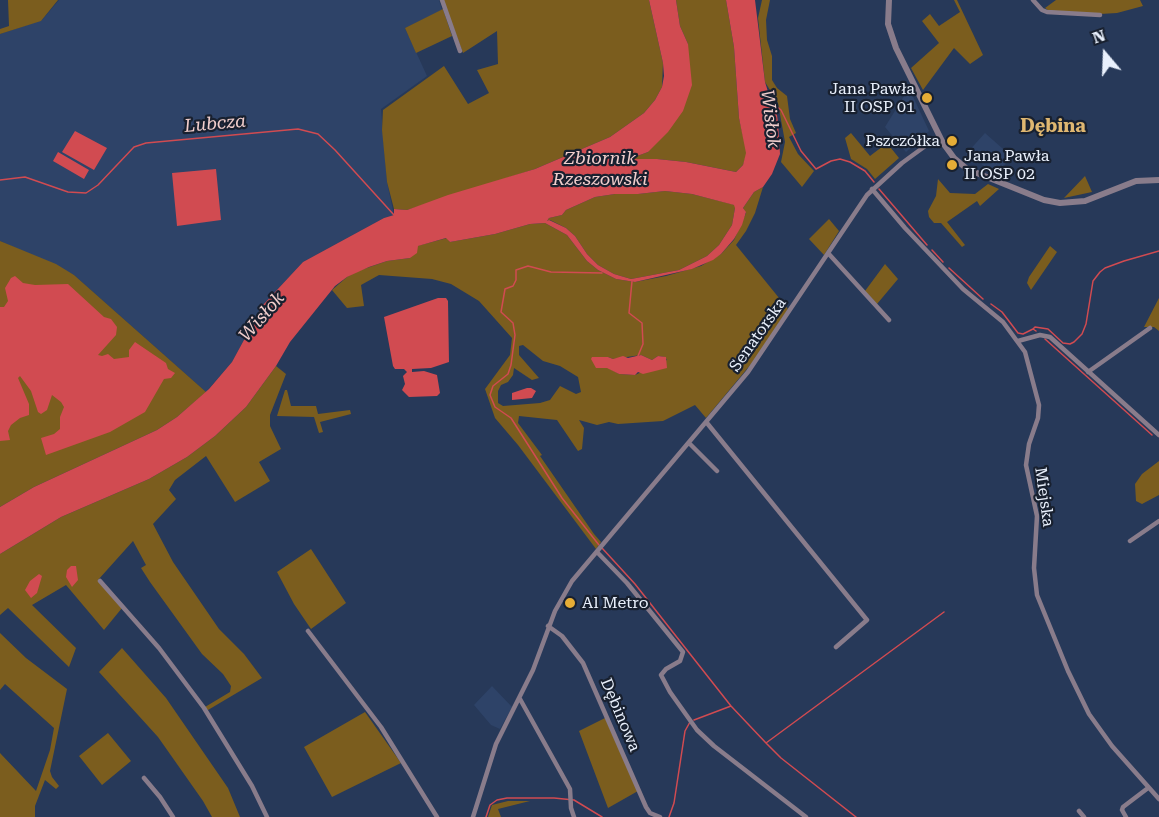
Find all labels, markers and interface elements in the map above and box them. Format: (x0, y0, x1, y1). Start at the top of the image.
north arrow (1075, 24, 1135, 84)
text: N (1090, 26, 1108, 47)
place label: Jana Pawła II OSP 01 (829, 79, 915, 117)
water label: Wisłok (756, 89, 784, 149)
marker: Jana Pawła II OSP 01 (920, 91, 934, 105)
water label: Lubcza (183, 111, 247, 137)
district label: Dębina (1020, 116, 1086, 138)
place label: Pszczółka (865, 131, 940, 151)
marker: Pszczółka (945, 134, 959, 148)
place label: Jana Pawła II OSP 02 (964, 146, 1050, 184)
water label: Zbiornik Rzeszowski (552, 148, 648, 190)
marker: Jana Pawła II OSP 02 (945, 158, 959, 172)
water label: Wisłok (235, 288, 289, 346)
street label: Senatorska (726, 294, 790, 376)
street label: Miejska (1030, 466, 1058, 528)
place label: Al Metro (582, 593, 648, 613)
marker: Al Metro (563, 596, 577, 610)
street label: Dębinowa (596, 675, 644, 755)

